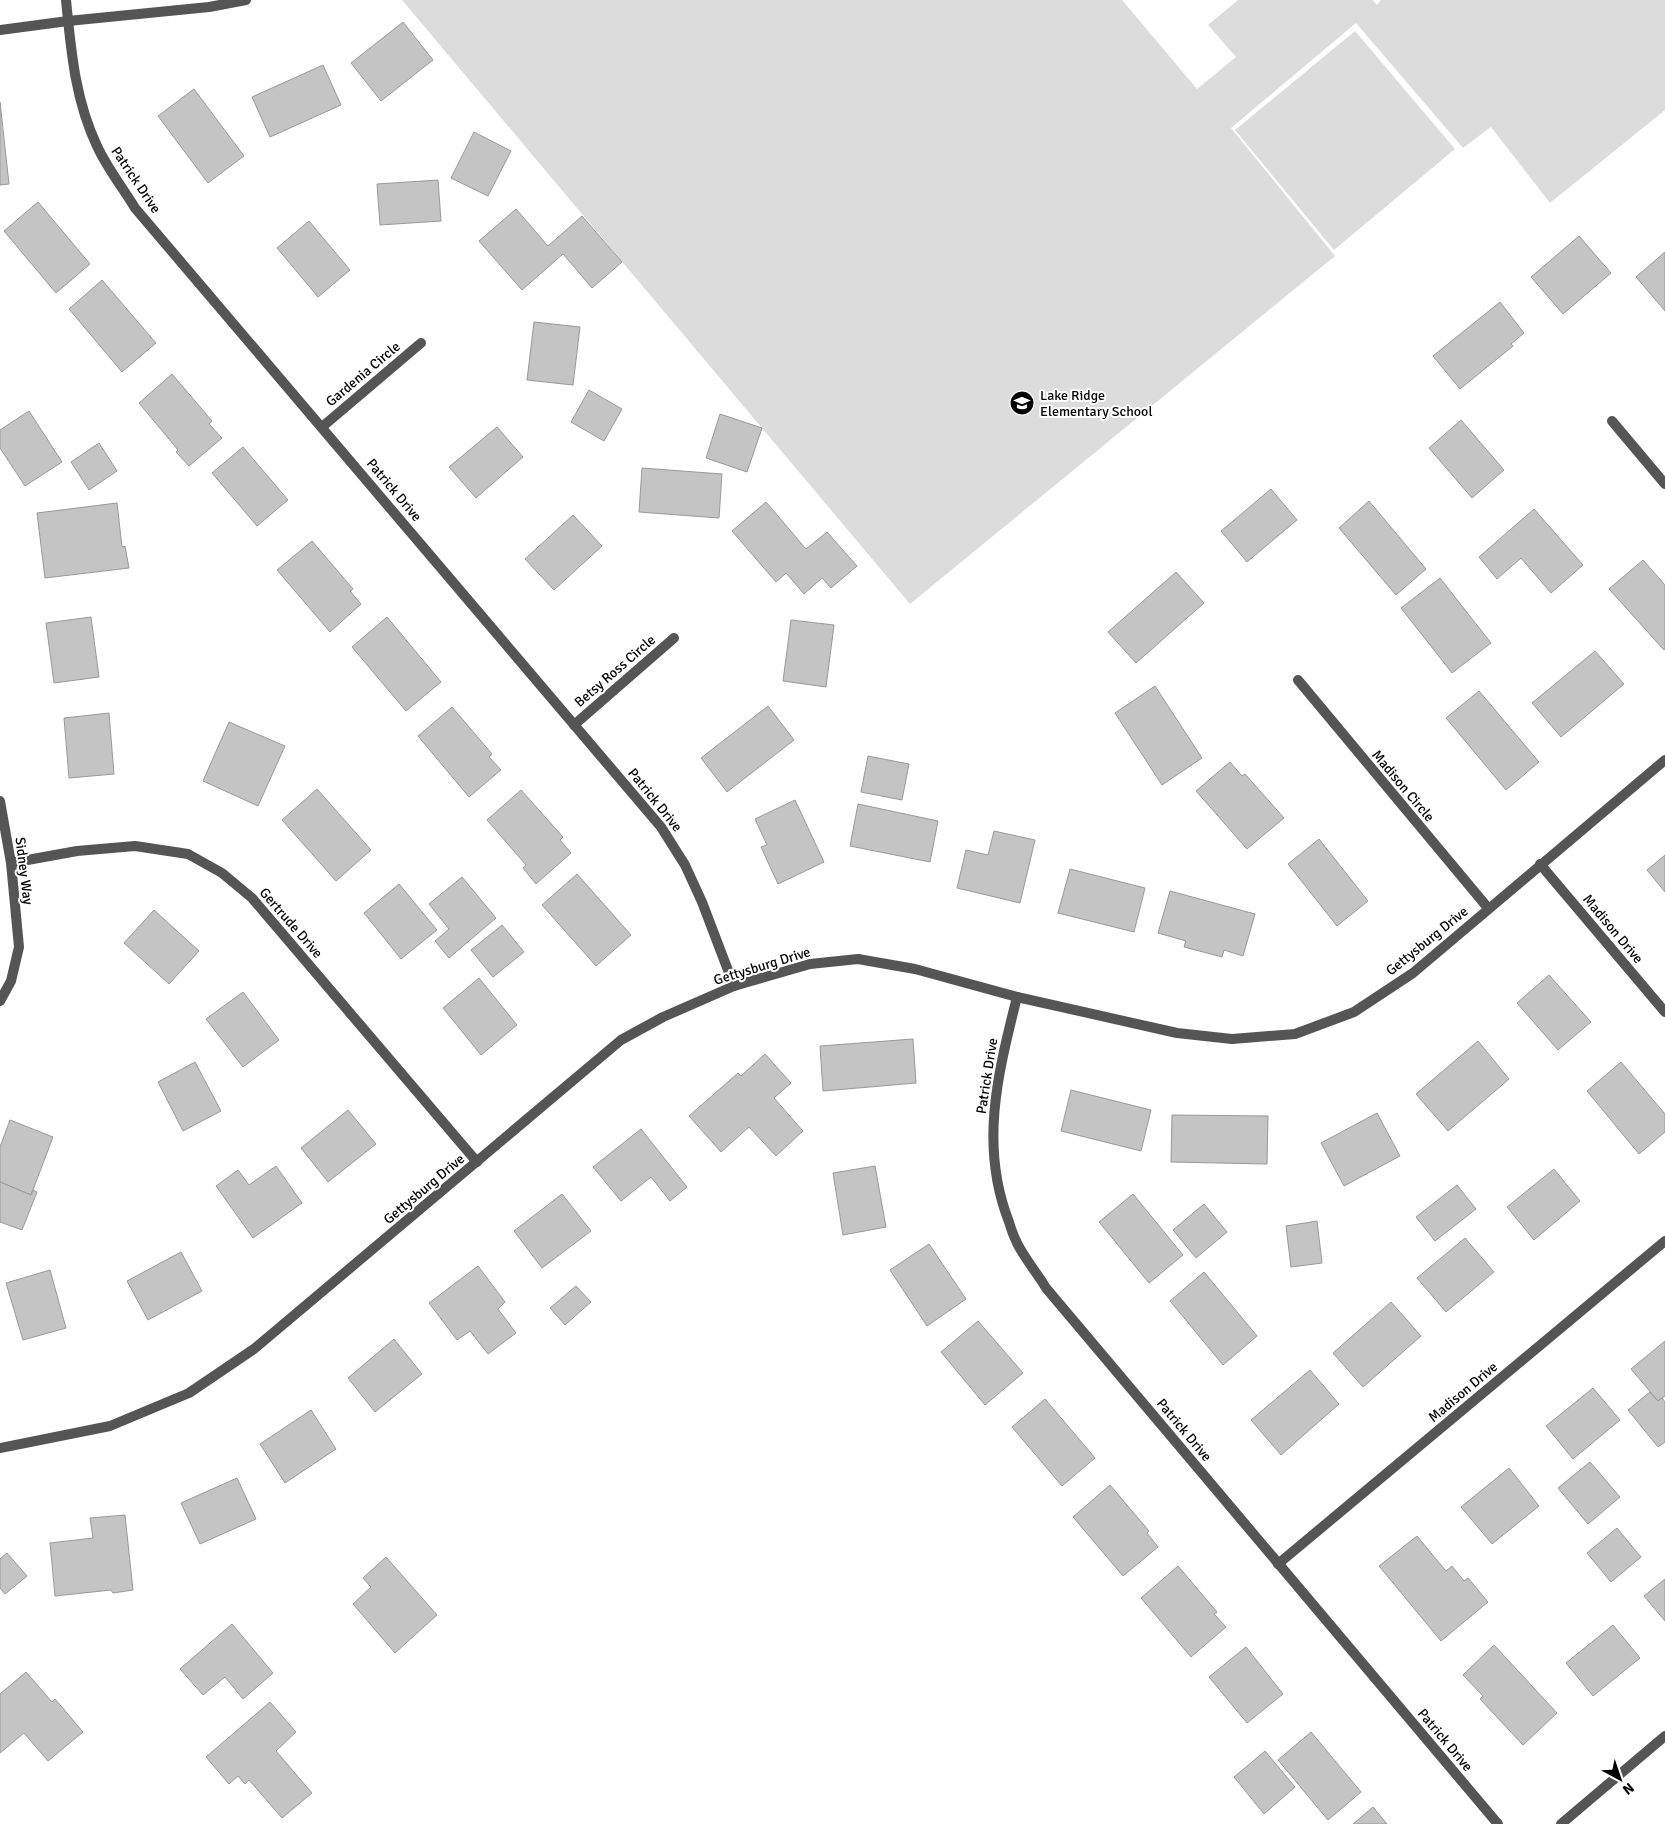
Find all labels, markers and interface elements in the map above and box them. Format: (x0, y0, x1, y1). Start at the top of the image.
street label: Patrick Drive (108, 143, 164, 217)
street label: Gardenia Circle (322, 338, 404, 410)
place label: Lake Ridge Elementary School (1040, 387, 1153, 420)
school or university icon: Lake Ridge Elementary School (1009, 390, 1035, 416)
street label: Patrick Drive (363, 455, 425, 525)
street label: Betsy Ross Circle (571, 631, 659, 711)
street label: Madison Circle (1368, 747, 1438, 825)
street label: Patrick Drive (624, 765, 686, 835)
street label: Sidney Way (11, 836, 37, 906)
street label: Gertrude Drive (256, 884, 326, 962)
street label: Madison Drive (1579, 891, 1647, 967)
street label: Gettysburg Drive (1383, 903, 1471, 979)
street label: Gettysburg Drive (712, 943, 812, 989)
street label: Patrick Drive (973, 1037, 1001, 1115)
street label: Gettysburg Drive (380, 1150, 468, 1228)
street label: Madison Drive (1425, 1358, 1501, 1426)
street label: Patrick Drive (1153, 1395, 1215, 1465)
street label: Patrick Drive (1414, 1705, 1476, 1775)
north arrow (1595, 1754, 1645, 1804)
text: N (1619, 1779, 1637, 1798)

